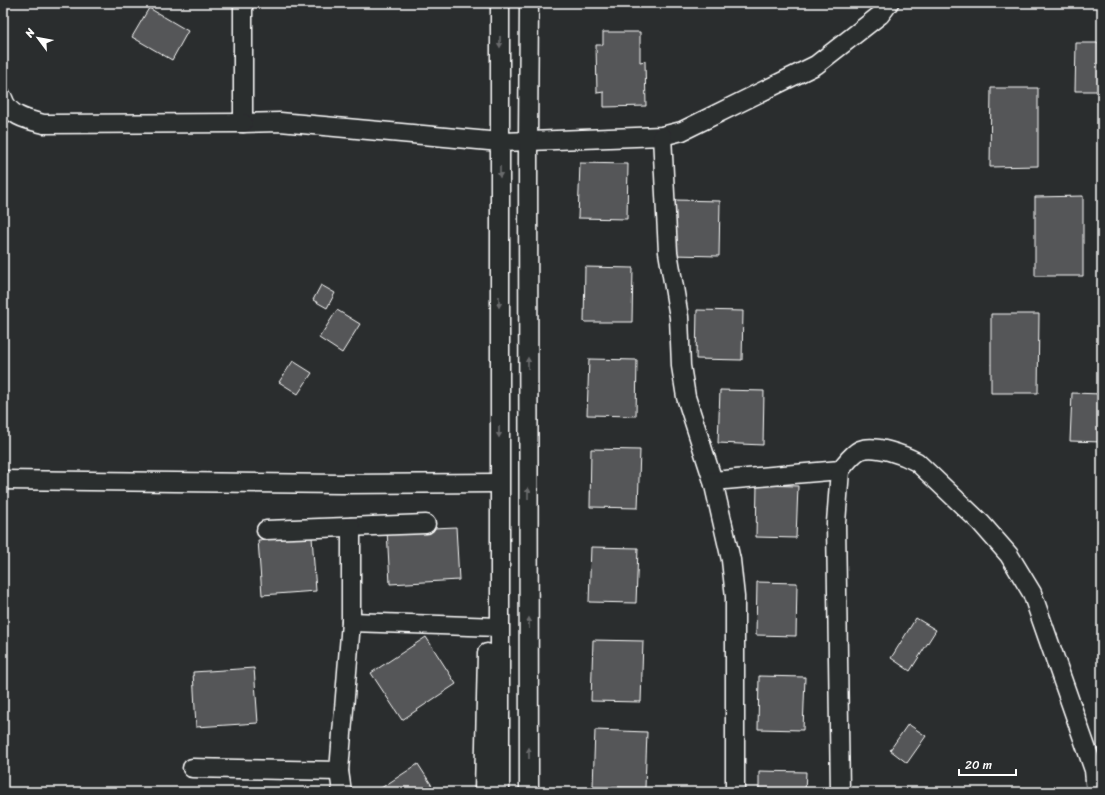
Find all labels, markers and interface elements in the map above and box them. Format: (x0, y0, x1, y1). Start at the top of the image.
north arrow (18, 18, 58, 58)
text: N (19, 24, 40, 42)
one-way arrow (497, 36, 503, 49)
one-way arrow (497, 166, 503, 179)
one-way arrow (496, 296, 502, 309)
one-way arrow (525, 356, 531, 369)
one-way arrow (496, 426, 502, 439)
one-way arrow (525, 486, 531, 499)
one-way arrow (526, 616, 532, 629)
one-way arrow (526, 746, 532, 759)
scale bar (959, 751, 1016, 777)
text: 20 m (965, 754, 992, 776)

